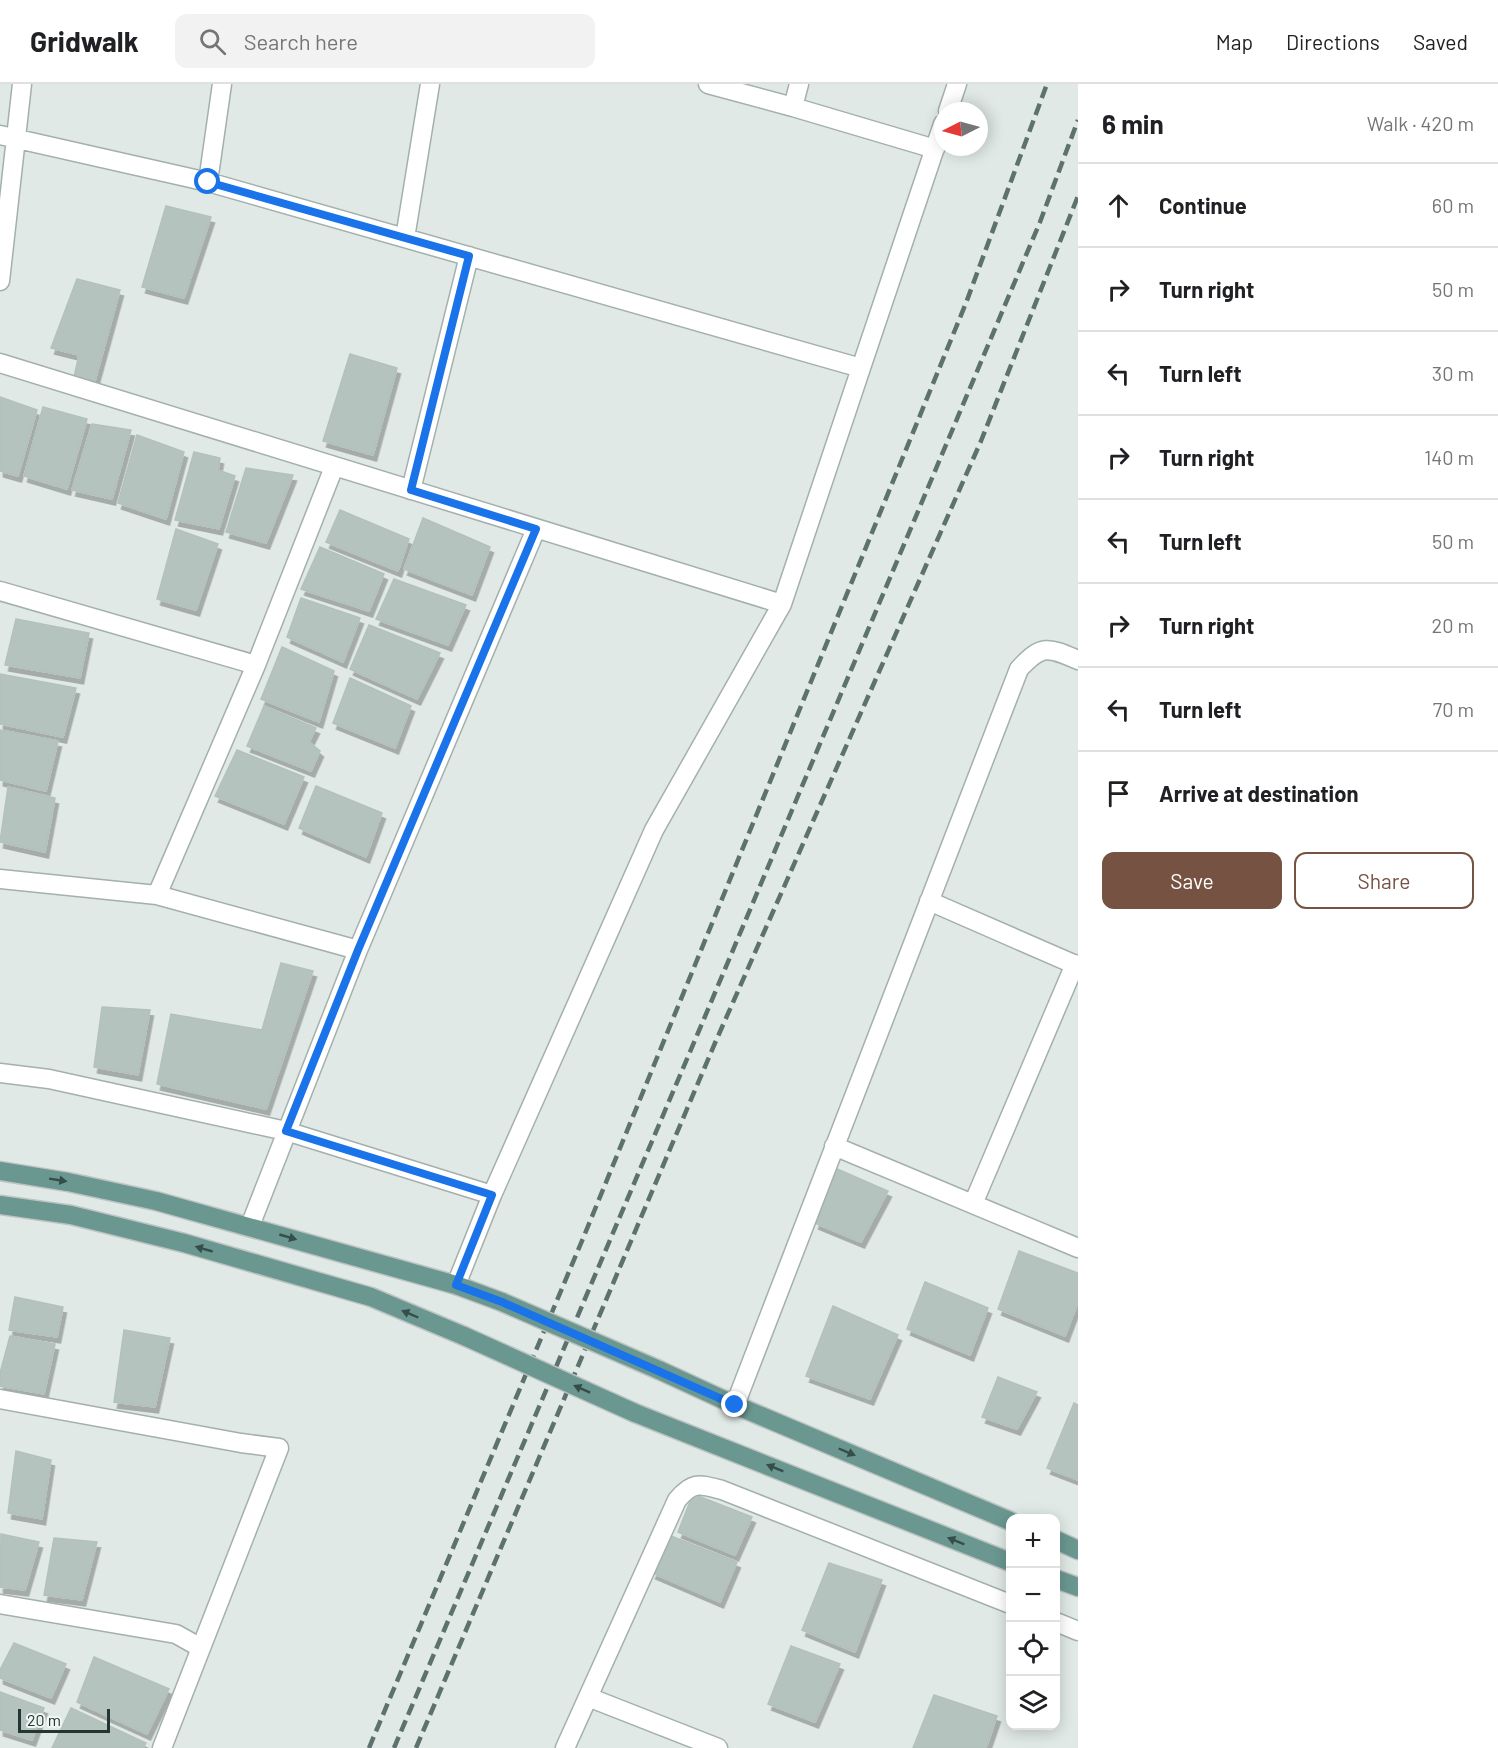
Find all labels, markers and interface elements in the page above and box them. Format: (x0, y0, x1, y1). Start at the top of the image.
search box (175, 14, 595, 68)
text: Gridwalk (30, 24, 139, 58)
icon: search (196, 25, 229, 58)
text: Search here (244, 28, 358, 54)
text: Map (1216, 29, 1253, 54)
text: Directions (1286, 29, 1380, 54)
text: Saved (1413, 29, 1468, 54)
north arrow (934, 102, 988, 156)
text: 6 min (1102, 108, 1164, 139)
text: Walk · 420 m (1367, 111, 1474, 135)
route start (194, 168, 220, 194)
icon: ahead (1102, 189, 1135, 222)
text: Continue (1159, 192, 1247, 218)
text: 60 m (1432, 193, 1474, 217)
icon: right (1102, 273, 1135, 306)
text: Turn right (1159, 276, 1254, 302)
text: 50 m (1432, 277, 1474, 301)
icon: left (1102, 357, 1135, 390)
text: Turn left (1159, 360, 1242, 386)
text: 30 m (1432, 361, 1474, 385)
icon: right (1102, 441, 1135, 474)
text: Turn right (1159, 444, 1254, 470)
text: 140 m (1424, 445, 1474, 469)
icon: left (1102, 525, 1135, 558)
text: Turn left (1159, 528, 1242, 554)
text: 50 m (1432, 529, 1474, 553)
icon: right (1102, 609, 1135, 642)
text: Turn right (1159, 612, 1254, 638)
text: 20 m (1431, 613, 1474, 637)
icon: left (1102, 693, 1135, 726)
text: Turn left (1159, 696, 1242, 722)
text: 70 m (1433, 697, 1474, 721)
icon: arrive (1102, 777, 1135, 810)
text: Arrive at destination (1159, 780, 1358, 806)
button: Save (1102, 852, 1282, 909)
button: Share (1294, 852, 1474, 909)
one-way arrow (48, 1176, 67, 1185)
one-way arrow (279, 1233, 297, 1242)
one-way arrow (195, 1244, 213, 1253)
one-way arrow (400, 1309, 418, 1319)
one-way arrow (573, 1385, 590, 1394)
route end (721, 1391, 747, 1417)
one-way arrow (839, 1447, 857, 1457)
one-way arrow (766, 1463, 784, 1472)
map controls (1006, 1514, 1060, 1730)
button: + (1006, 1514, 1060, 1568)
one-way arrow (947, 1535, 965, 1545)
button: − (1006, 1568, 1060, 1622)
button: locate (1006, 1622, 1060, 1676)
button: layers (1006, 1676, 1060, 1730)
scale bar (18, 1706, 110, 1734)
text: 20 m (27, 1710, 61, 1729)

